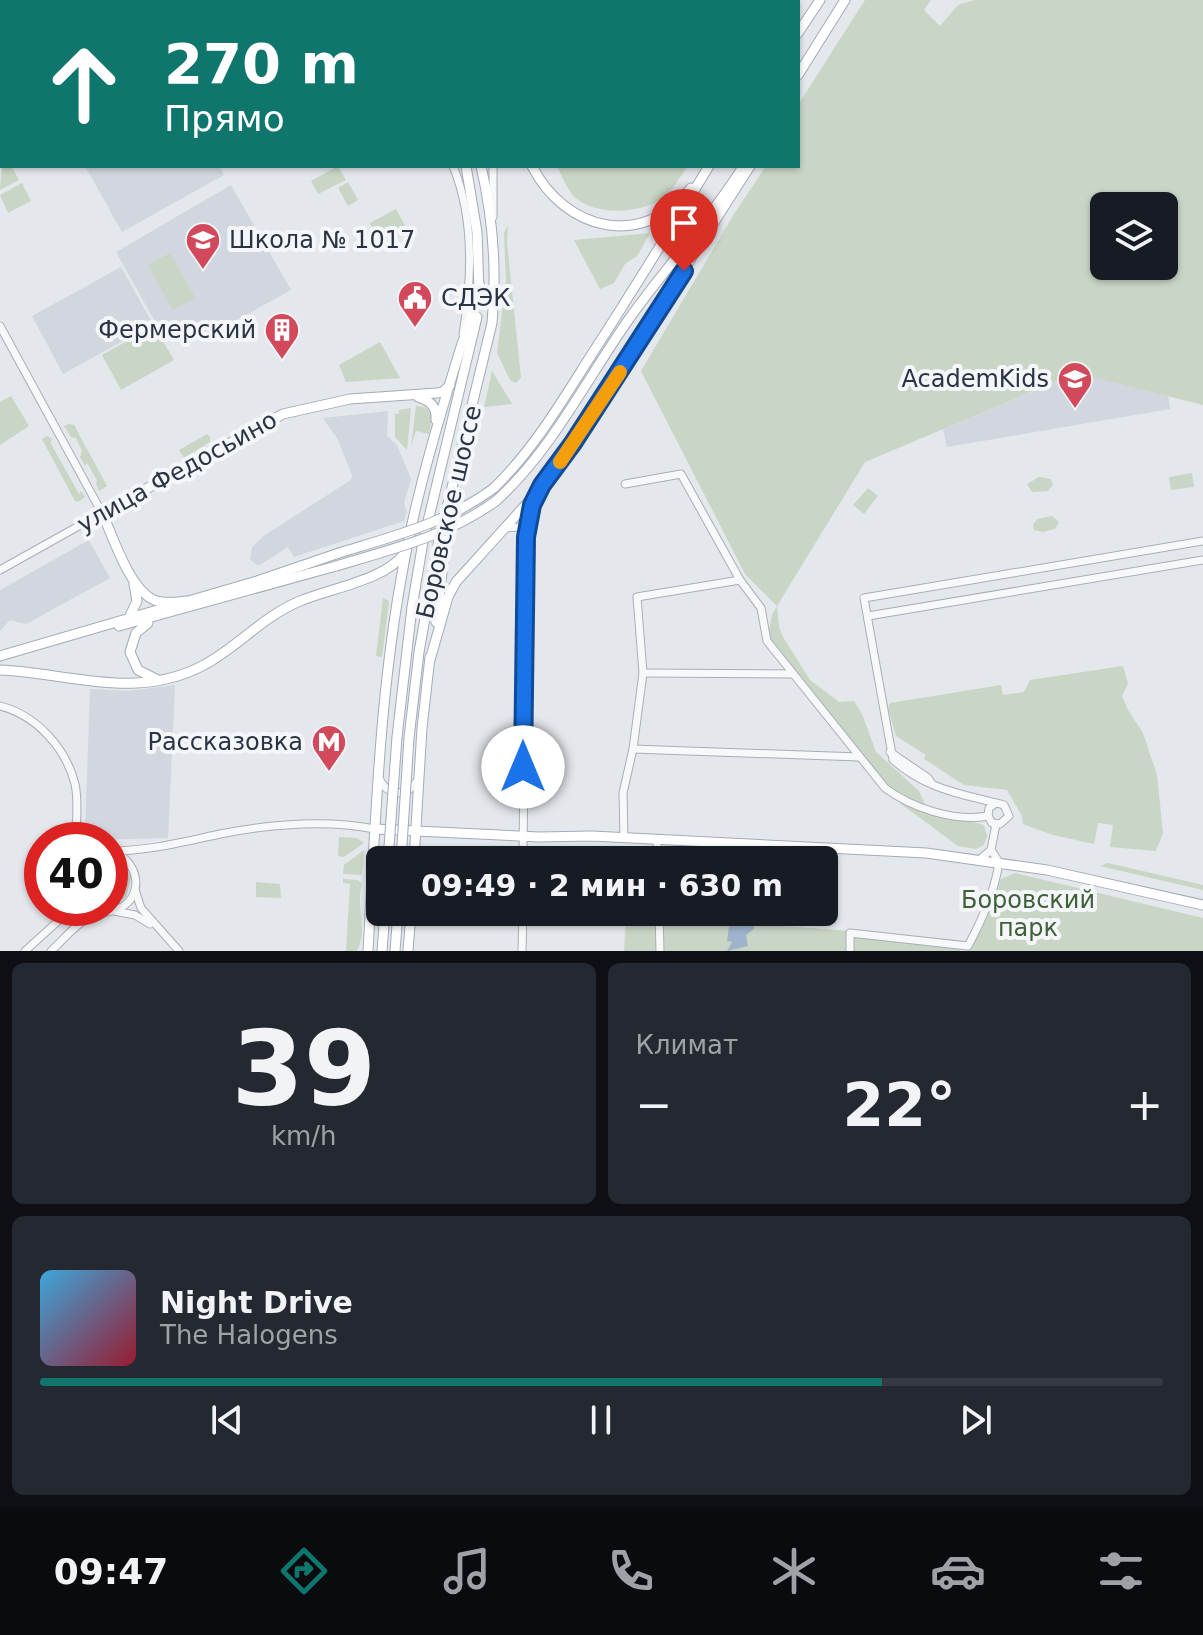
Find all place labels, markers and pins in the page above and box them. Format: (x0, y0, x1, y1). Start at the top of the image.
pin (650, 189, 718, 271)
school or university icon: Школа № 1017 (184, 221, 222, 271)
place label: Школа № 1017 (229, 226, 415, 254)
public building icon: СДЭК (396, 279, 434, 329)
place label: СДЭК (441, 284, 510, 312)
building icon: Фермерский (263, 311, 301, 361)
place label: Фермерский (98, 316, 256, 344)
school or university icon: AcademKids (1056, 360, 1094, 410)
place label: AcademKids (902, 365, 1049, 393)
metro station icon: Рассказовка (310, 723, 348, 773)
place label: Рассказовка (147, 728, 303, 756)

